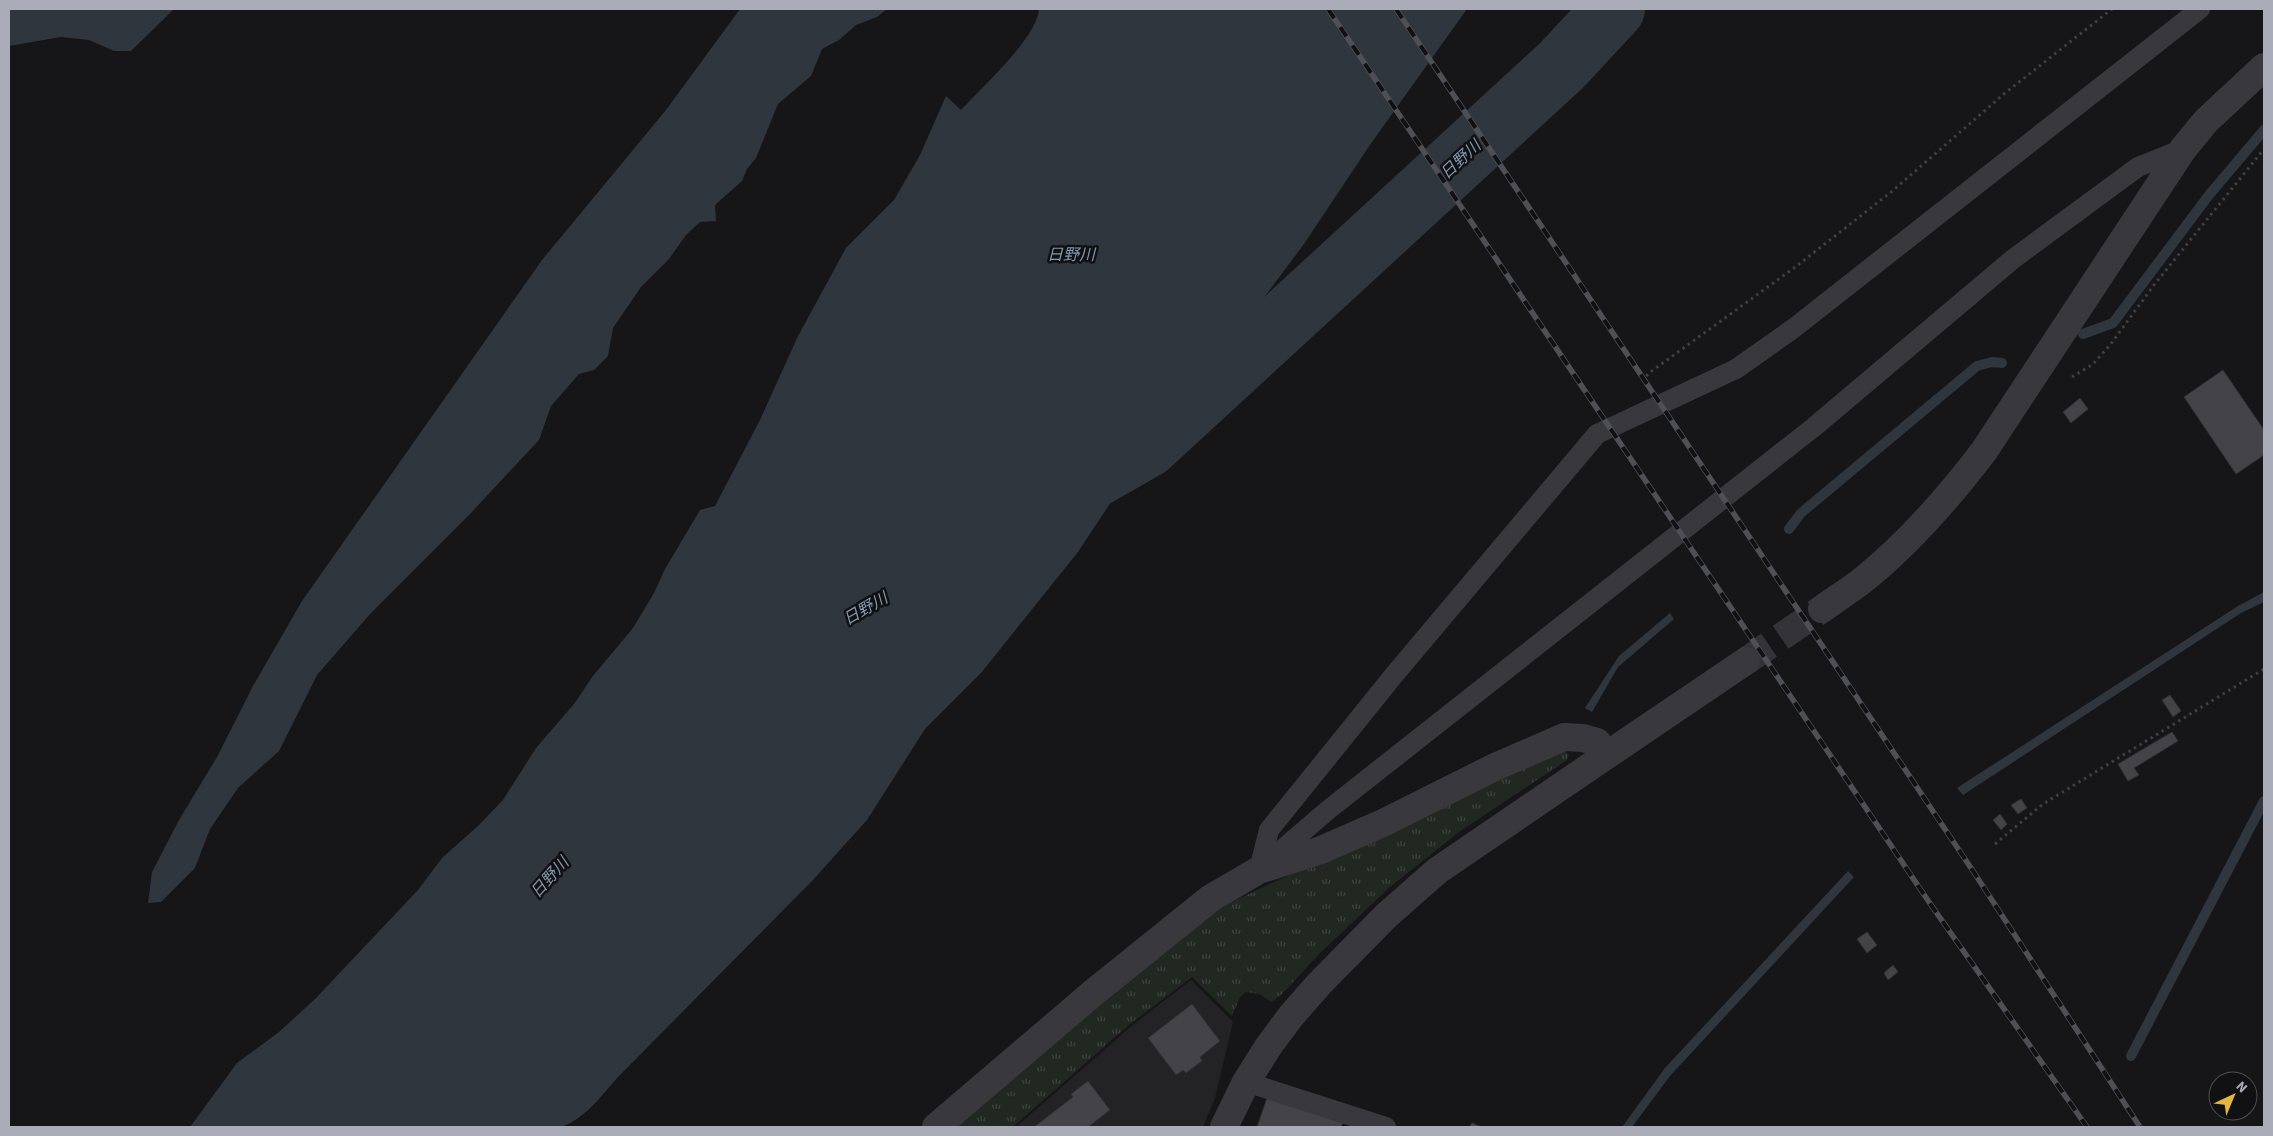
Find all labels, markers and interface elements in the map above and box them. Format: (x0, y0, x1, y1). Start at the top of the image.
water label: 日野川 (1436, 134, 1487, 184)
water label: 日野川 (1047, 244, 1097, 266)
water label: 日野川 (839, 586, 894, 630)
water label: 日野川 (526, 851, 575, 903)
north arrow (2208, 1071, 2258, 1121)
text: N (2231, 1077, 2252, 1098)

